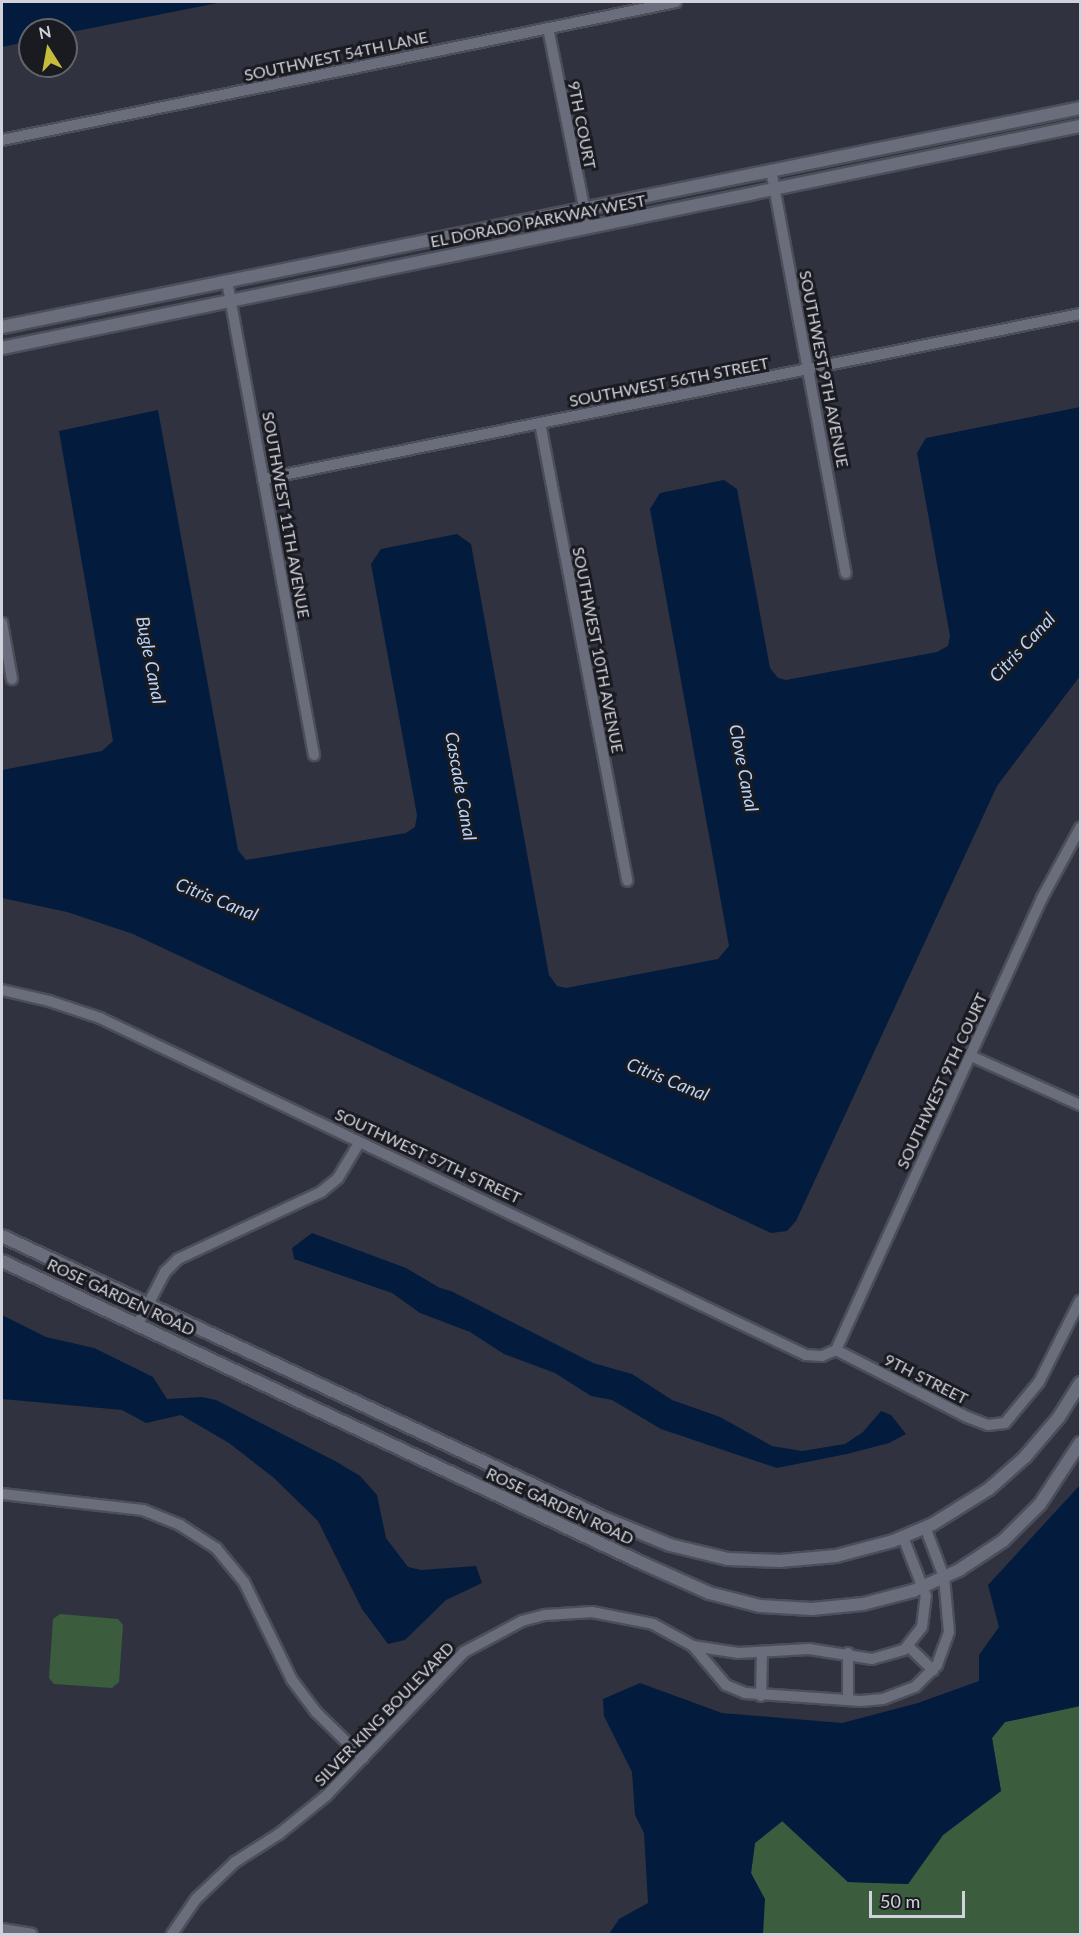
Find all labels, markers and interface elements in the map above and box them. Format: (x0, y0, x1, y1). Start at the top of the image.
north arrow (18, 18, 78, 78)
text: N (37, 21, 53, 42)
street label: SOUTHWEST 54TH LANE (242, 27, 430, 85)
street label: 9TH COURT (564, 79, 600, 171)
street label: EL DORADO PARKWAY WEST (428, 191, 648, 251)
street label: SOUTHWEST 9TH AVENUE (795, 268, 853, 470)
street label: SOUTHWEST 56TH STREET (567, 353, 771, 411)
street label: SOUTHWEST 11TH AVENUE (258, 410, 314, 620)
street label: SOUTHWEST 10TH AVENUE (568, 545, 628, 755)
water label: Citris Canal (985, 608, 1059, 686)
water label: Bugle Canal (132, 614, 170, 706)
water label: Clove Canal (725, 722, 763, 814)
water label: Cascade Canal (441, 730, 481, 842)
water label: Citris Canal (173, 873, 261, 925)
street label: SOUTHWEST 9TH COURT (893, 990, 991, 1172)
water label: Citris Canal (624, 1053, 712, 1105)
street label: SOUTHWEST 57TH STREET (332, 1104, 524, 1208)
street label: ROSE GARDEN ROAD (44, 1254, 198, 1340)
street label: 9TH STREET (881, 1350, 971, 1408)
street label: ROSE GARDEN ROAD (483, 1463, 637, 1549)
street label: SILVER KING BOULEVARD (310, 1638, 458, 1790)
scale bar (872, 1879, 968, 1917)
text: 50 m (880, 1890, 920, 1912)

